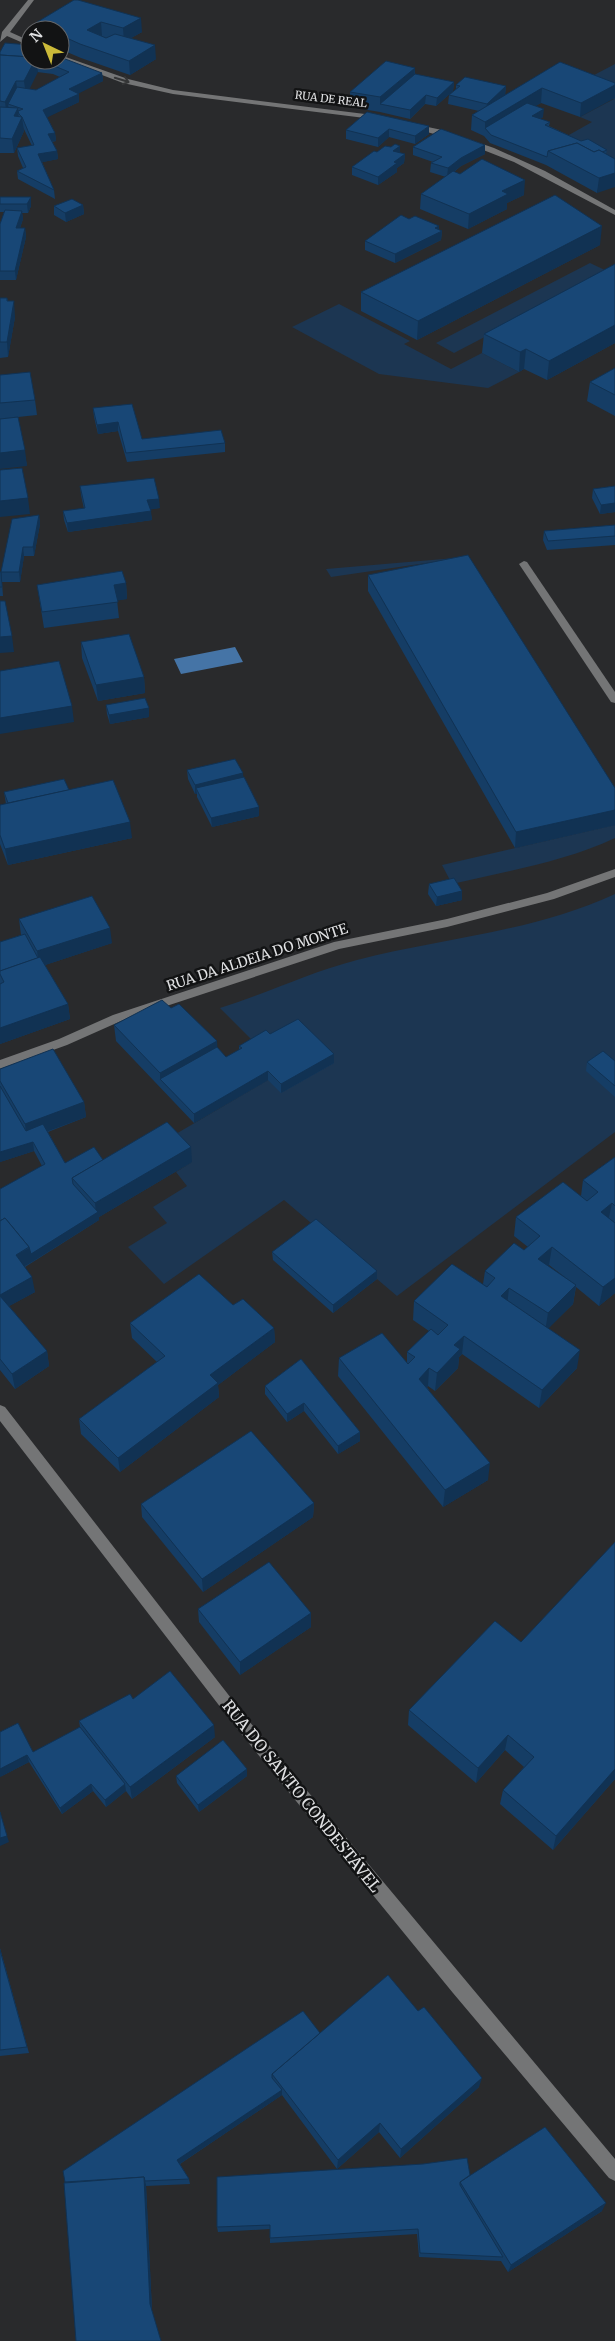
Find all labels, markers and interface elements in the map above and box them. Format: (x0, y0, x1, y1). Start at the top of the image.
north arrow (20, 20, 70, 70)
text: N (26, 25, 46, 46)
one-way arrow (114, 75, 130, 85)
street label: RUA DE REAL (294, 88, 368, 110)
street label: RUA DA ALDEIA DO MONTE (164, 919, 350, 995)
street label: RUA DO SANTO CONDESTÁVEL (218, 1696, 386, 1896)

